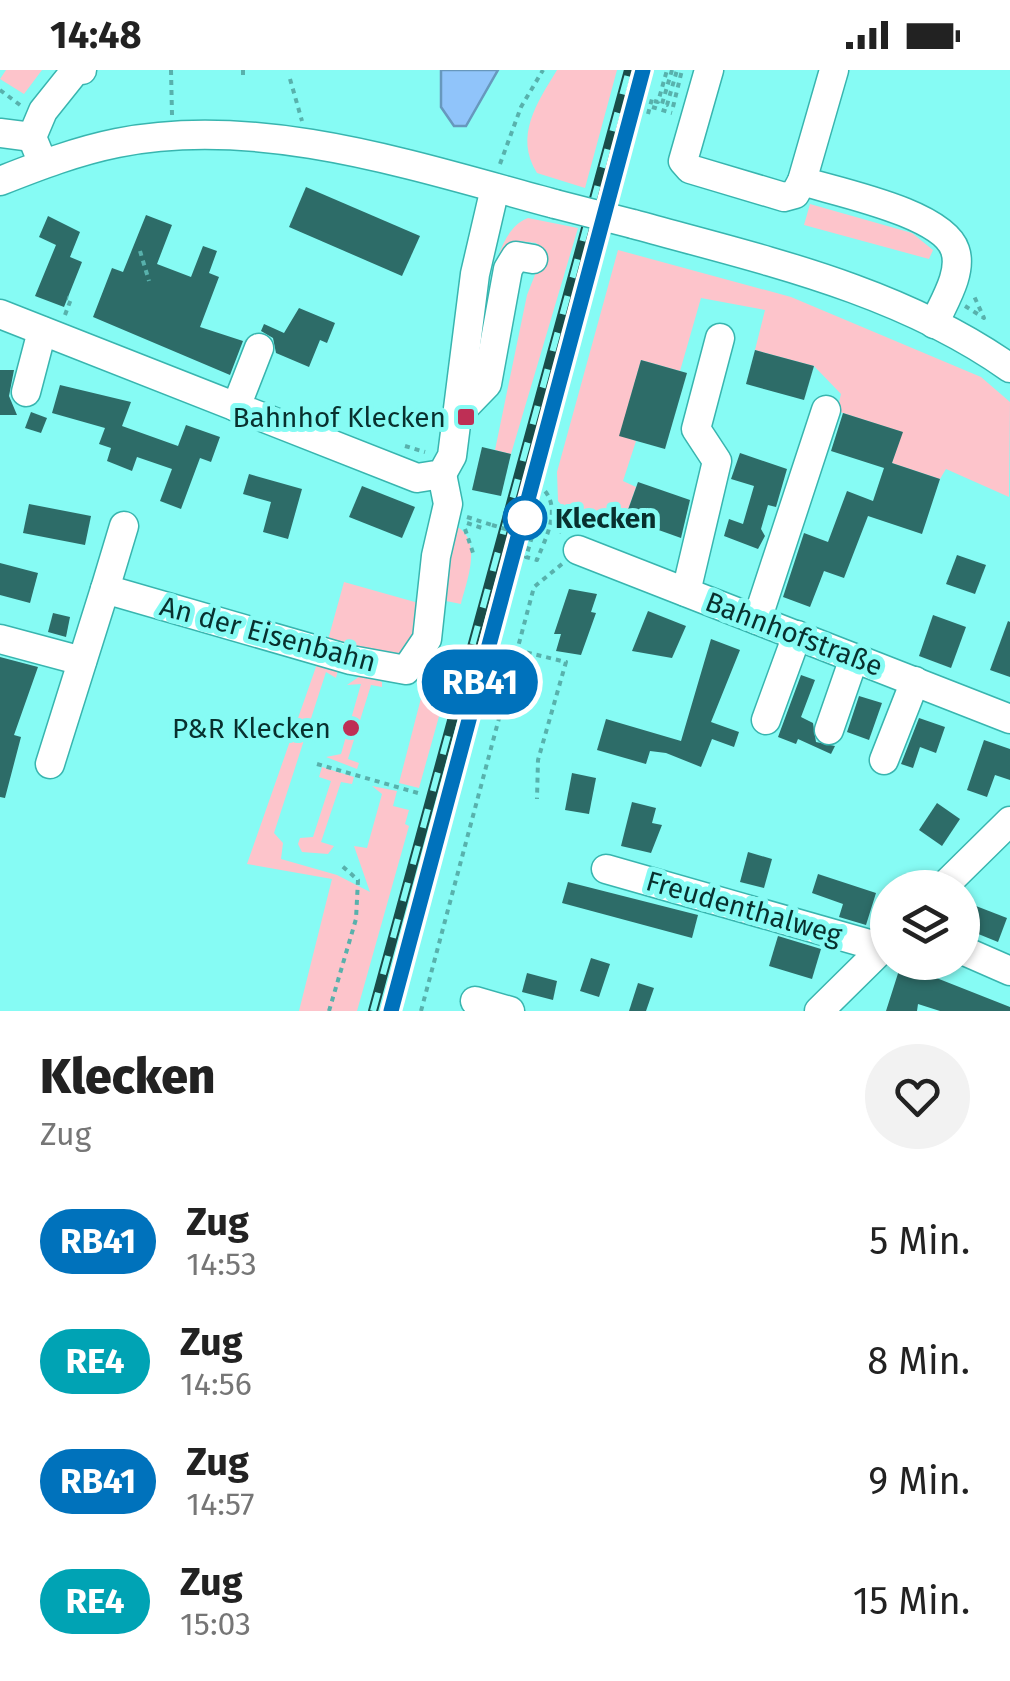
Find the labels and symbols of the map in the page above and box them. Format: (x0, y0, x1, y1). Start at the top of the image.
place label: Bahnhof Klecken (232, 401, 446, 434)
marker: Bahnhof Klecken (455, 406, 477, 428)
marker: Klecken (504, 497, 546, 539)
place label: Klecken (555, 502, 656, 535)
street label: Bahnhofstraße (701, 585, 887, 683)
street label: An der Eisenbahn (156, 589, 380, 679)
line badge: RB41 (410, 650, 550, 714)
place label: P&R Klecken (172, 712, 331, 745)
marker: P&R Klecken (340, 717, 362, 739)
street label: Freudenthalweg (642, 864, 846, 952)

